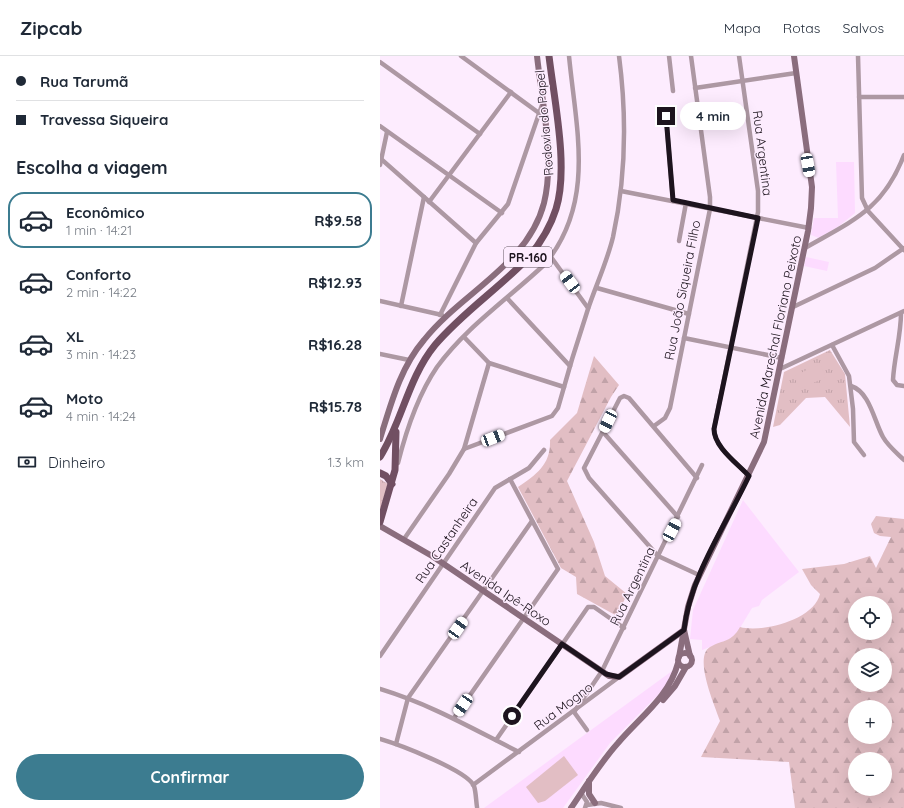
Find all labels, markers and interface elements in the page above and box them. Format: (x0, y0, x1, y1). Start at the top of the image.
text: Zipcab (20, 16, 82, 40)
text: Mapa (724, 19, 761, 37)
text: Rotas (783, 19, 820, 37)
text: Salvos (842, 19, 884, 37)
street label: Rodovia do Papel (531, 69, 557, 177)
text: Rua Tarumã (40, 72, 128, 91)
callout: 4 min (680, 102, 746, 130)
route end (657, 107, 675, 125)
text: 4 min (696, 108, 730, 124)
street label: Rua Argentina (750, 109, 776, 197)
text: Travessa Siqueira (40, 110, 168, 129)
car (800, 152, 816, 178)
text: Escolha a viagem (16, 156, 168, 179)
icon: car (18, 202, 54, 238)
text: Econômico (66, 203, 145, 222)
text: R$9.58 (314, 211, 362, 230)
street label: Rua João Siqueira Filho (661, 219, 703, 361)
text: 1 min · 14:21 (66, 222, 132, 238)
street label: Avenida Marechal Floriano Peixoto (746, 234, 804, 440)
road number: PR-160 (504, 247, 552, 267)
icon: car (18, 264, 54, 300)
text: Conforto (66, 265, 131, 284)
car (558, 269, 582, 295)
text: R$12.93 (308, 273, 362, 292)
text: 2 min · 14:22 (66, 284, 137, 300)
icon: car (18, 326, 54, 362)
text: XL (66, 327, 84, 346)
text: R$16.28 (308, 335, 362, 354)
text: 3 min · 14:23 (66, 346, 136, 362)
icon: car (18, 388, 54, 424)
text: Moto (66, 389, 103, 408)
text: R$15.78 (309, 397, 362, 416)
text: 4 min · 14:24 (66, 408, 136, 424)
car (597, 408, 619, 434)
car (480, 428, 506, 448)
icon: cash (16, 451, 38, 473)
text: Dinheiro (48, 453, 105, 472)
text: 1.3 km (328, 454, 364, 470)
street label: Rua Castanheira (411, 494, 481, 586)
car (661, 517, 683, 543)
street label: Rua Argentina (606, 544, 658, 628)
street label: Avenida Ipê-Roxo (458, 557, 554, 629)
map controls (848, 596, 892, 796)
button: locate (848, 596, 892, 640)
car (446, 615, 470, 641)
button: layers (848, 648, 892, 692)
street label: Rua Mogno (530, 679, 596, 733)
car (451, 692, 475, 718)
button: + (848, 700, 892, 744)
route start (503, 707, 521, 725)
button: − (848, 752, 892, 796)
button: Confirmar (16, 754, 364, 800)

